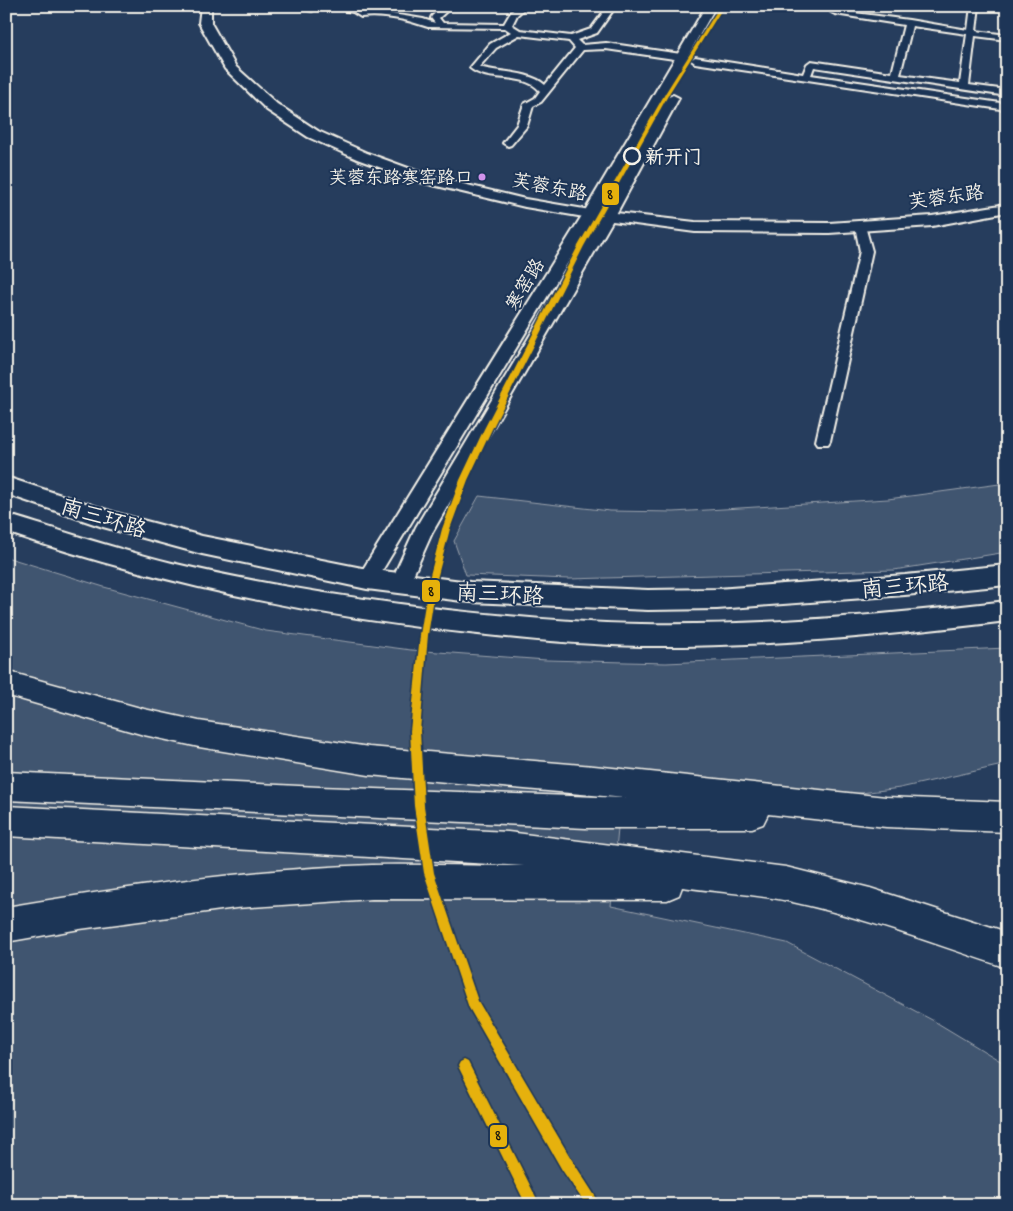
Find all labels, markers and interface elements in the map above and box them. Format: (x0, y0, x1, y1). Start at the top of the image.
place label: 新开门 (645, 145, 702, 172)
marker: 新开门 (623, 147, 641, 165)
place label: 芙蓉东路寒窑路口 (329, 166, 473, 192)
street label: 芙蓉东路 (510, 168, 589, 209)
marker: 芙蓉东路寒窑路口 (477, 172, 487, 182)
street label: 芙蓉东路 (907, 180, 986, 217)
line badge: 8 (601, 182, 620, 206)
text: 8 (606, 185, 613, 206)
street label: 寒窑路 (500, 254, 552, 317)
street label: 南三环路 (56, 492, 150, 548)
street label: 南三环路 (860, 568, 950, 608)
street label: 南三环路 (455, 578, 545, 614)
line badge: 8 (421, 579, 441, 603)
text: 8 (427, 582, 434, 603)
line badge: 8 (489, 1124, 508, 1148)
text: 8 (494, 1126, 501, 1147)

